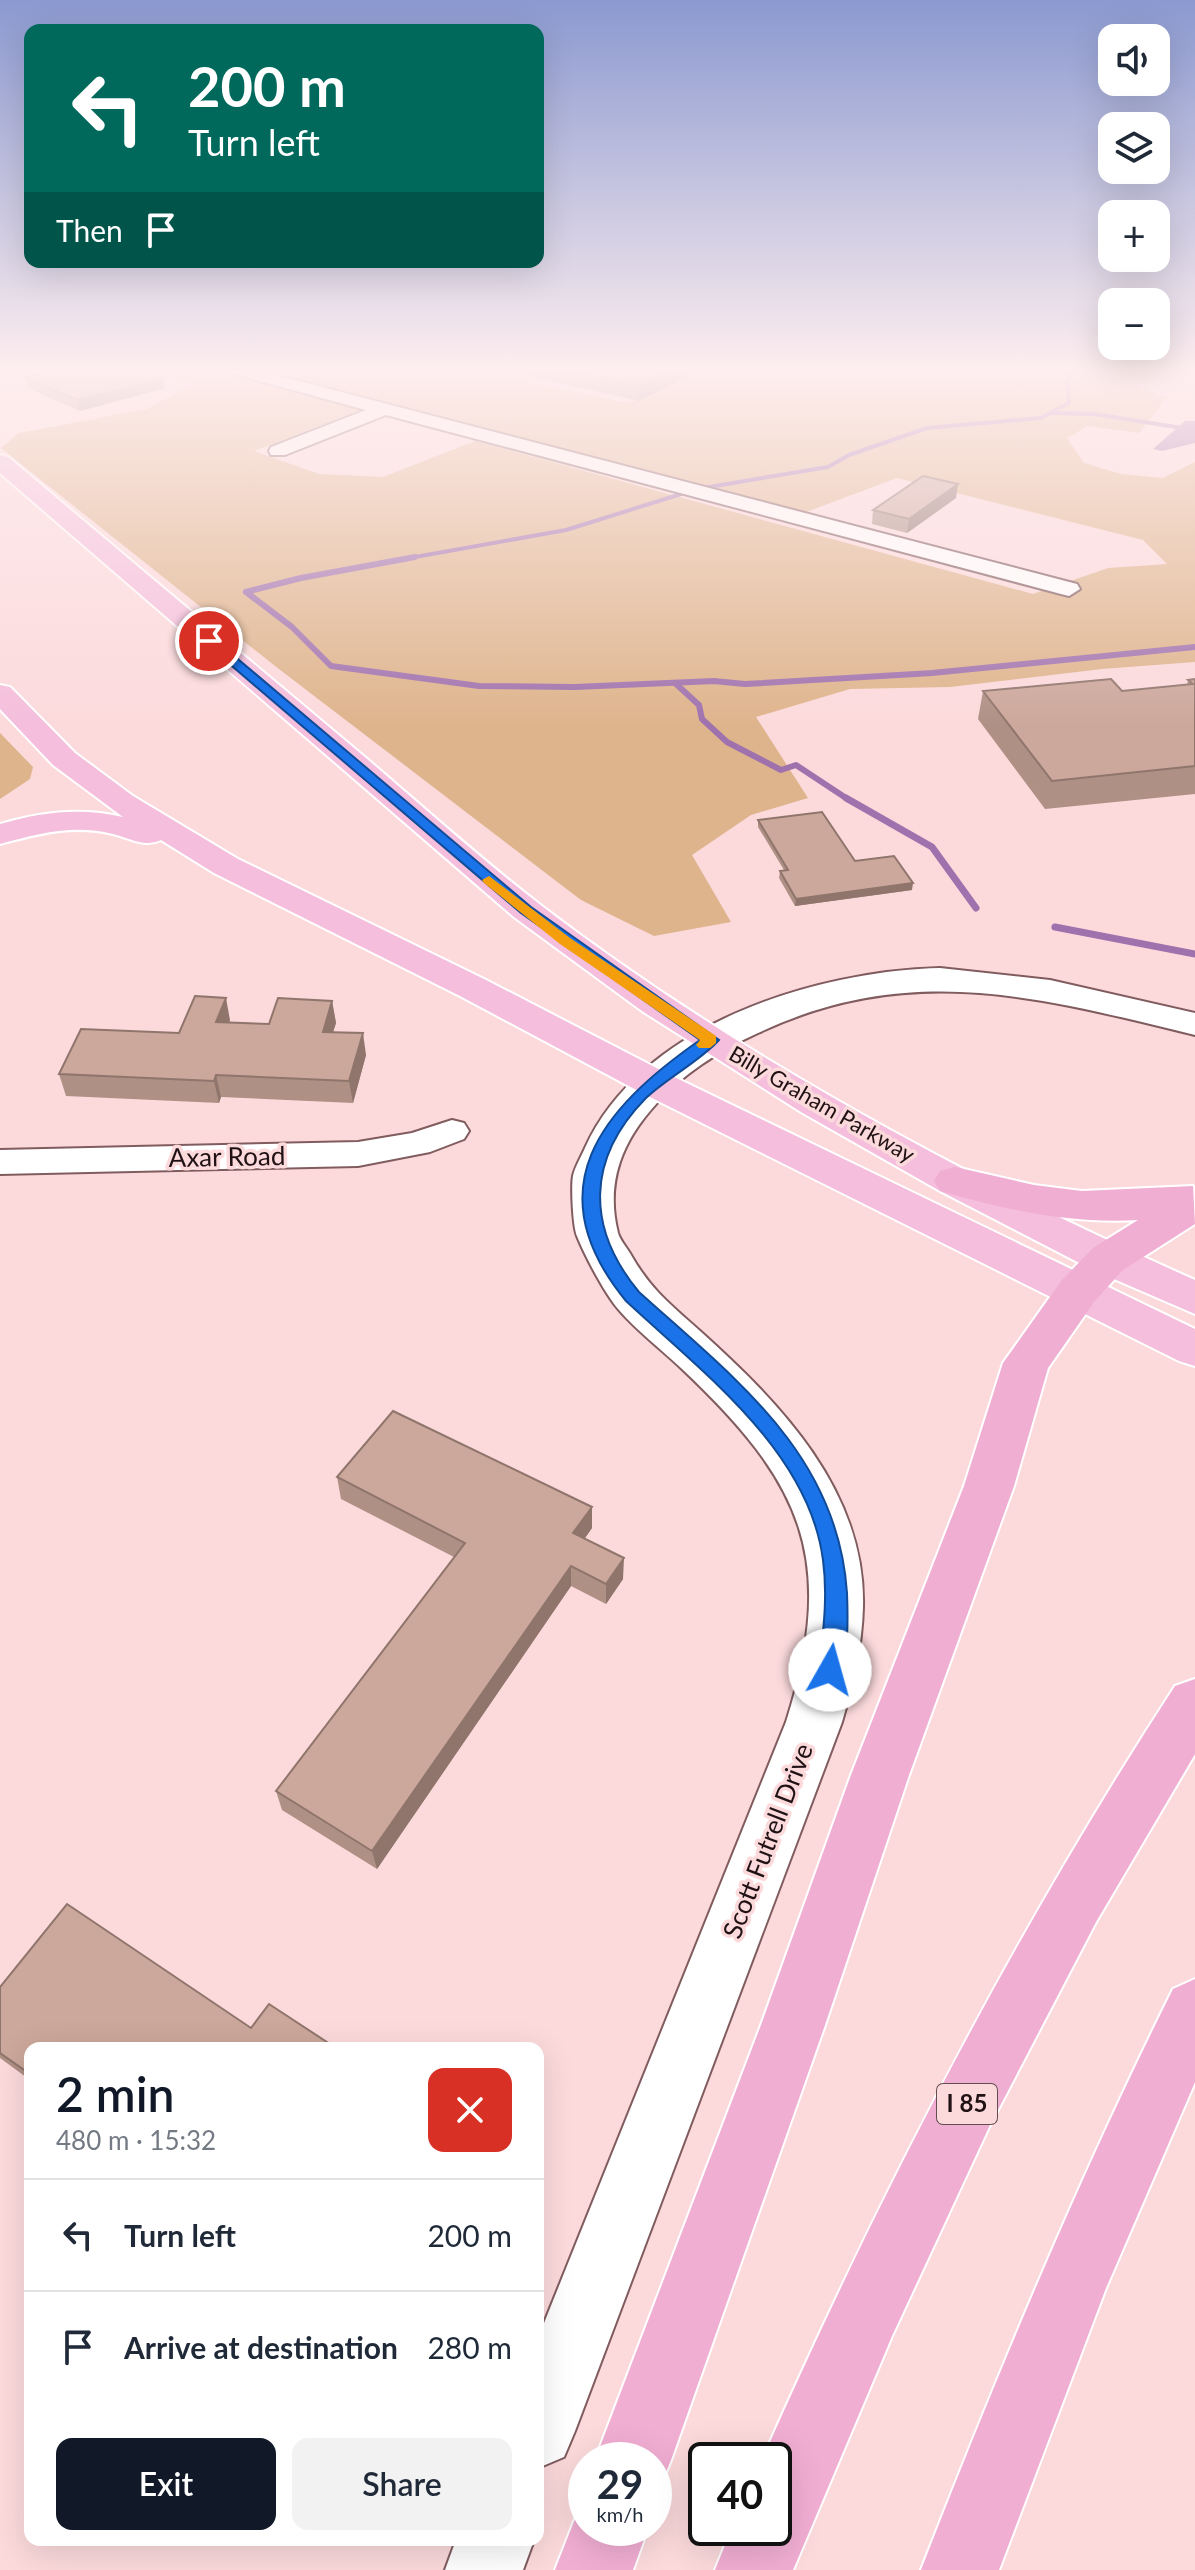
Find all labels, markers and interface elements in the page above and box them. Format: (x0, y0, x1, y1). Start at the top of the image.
map controls (1098, 24, 1170, 360)
button: sound (1098, 24, 1170, 96)
text: 200 m (188, 52, 346, 119)
icon: left (56, 56, 160, 160)
button: layers (1098, 112, 1170, 184)
text: Turn left (188, 120, 320, 164)
button: + (1098, 200, 1170, 272)
icon: arrive (139, 208, 183, 252)
text: Then (56, 212, 123, 248)
button: − (1098, 288, 1170, 360)
pin (175, 607, 243, 675)
icon: arrive (187, 619, 231, 663)
street label: Billy Graham Parkway (725, 1039, 920, 1168)
street label: Axar Road (168, 1139, 286, 1173)
position arrow (788, 1628, 872, 1712)
street label: Scott Futrell Drive (715, 1739, 819, 1943)
text: 2 min (56, 2065, 174, 2122)
button: close (428, 2068, 512, 2152)
road number: I 85 (937, 2084, 997, 2124)
text: 480 m · 15:32 (56, 2124, 216, 2156)
icon: left (56, 2213, 100, 2257)
text: Turn left (124, 2217, 236, 2253)
text: 200 m (427, 2217, 512, 2253)
icon: arrive (56, 2325, 100, 2369)
text: Arrive at destination (124, 2329, 398, 2365)
text: 280 m (427, 2329, 512, 2365)
button: Exit (56, 2438, 276, 2530)
button: Share (292, 2438, 512, 2530)
speed limit sign: 40 (688, 2442, 792, 2546)
text: 29 (597, 2460, 643, 2508)
text: km/h (597, 2502, 643, 2526)

